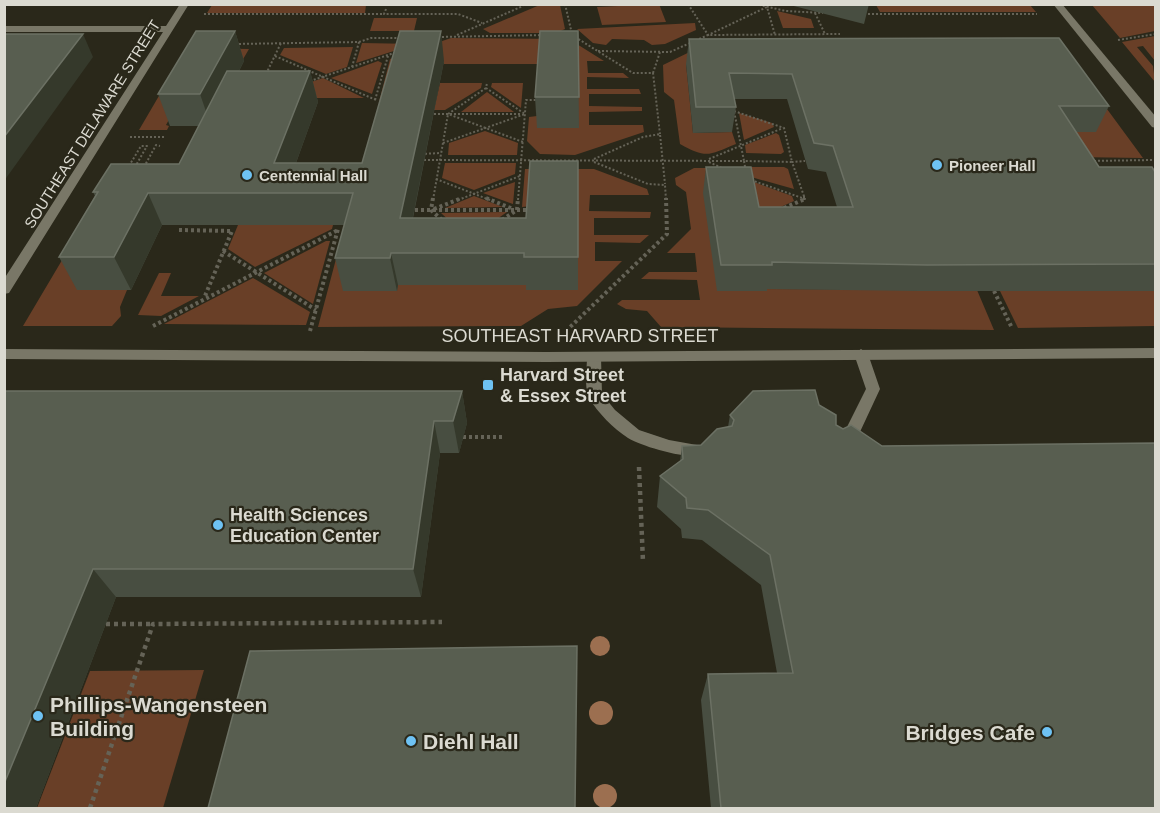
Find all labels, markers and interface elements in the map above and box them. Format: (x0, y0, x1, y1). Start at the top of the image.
street label: SOUTHEAST DELAWARE STREET (21, 17, 163, 231)
place label: Pioneer Hall (949, 157, 1036, 174)
marker: Pioneer Hall (930, 158, 944, 172)
place label: Centennial Hall (259, 167, 367, 184)
marker: Centennial Hall (240, 168, 254, 182)
street label: SOUTHEAST HARVARD STREET (441, 326, 719, 346)
place label: Harvard Street & Essex Street (500, 365, 626, 406)
marker: Harvard Street & Essex Street (481, 378, 495, 392)
place label: Health Sciences Education Center (230, 505, 379, 546)
marker: Health Sciences Education Center (211, 518, 225, 532)
place label: Phillips-Wangensteen Building (50, 693, 267, 740)
marker: Phillips-Wangensteen Building (31, 709, 45, 723)
place label: Bridges Cafe (905, 721, 1035, 744)
marker: Bridges Cafe (1040, 725, 1054, 739)
place label: Diehl Hall (423, 730, 519, 753)
marker: Diehl Hall (404, 734, 418, 748)

